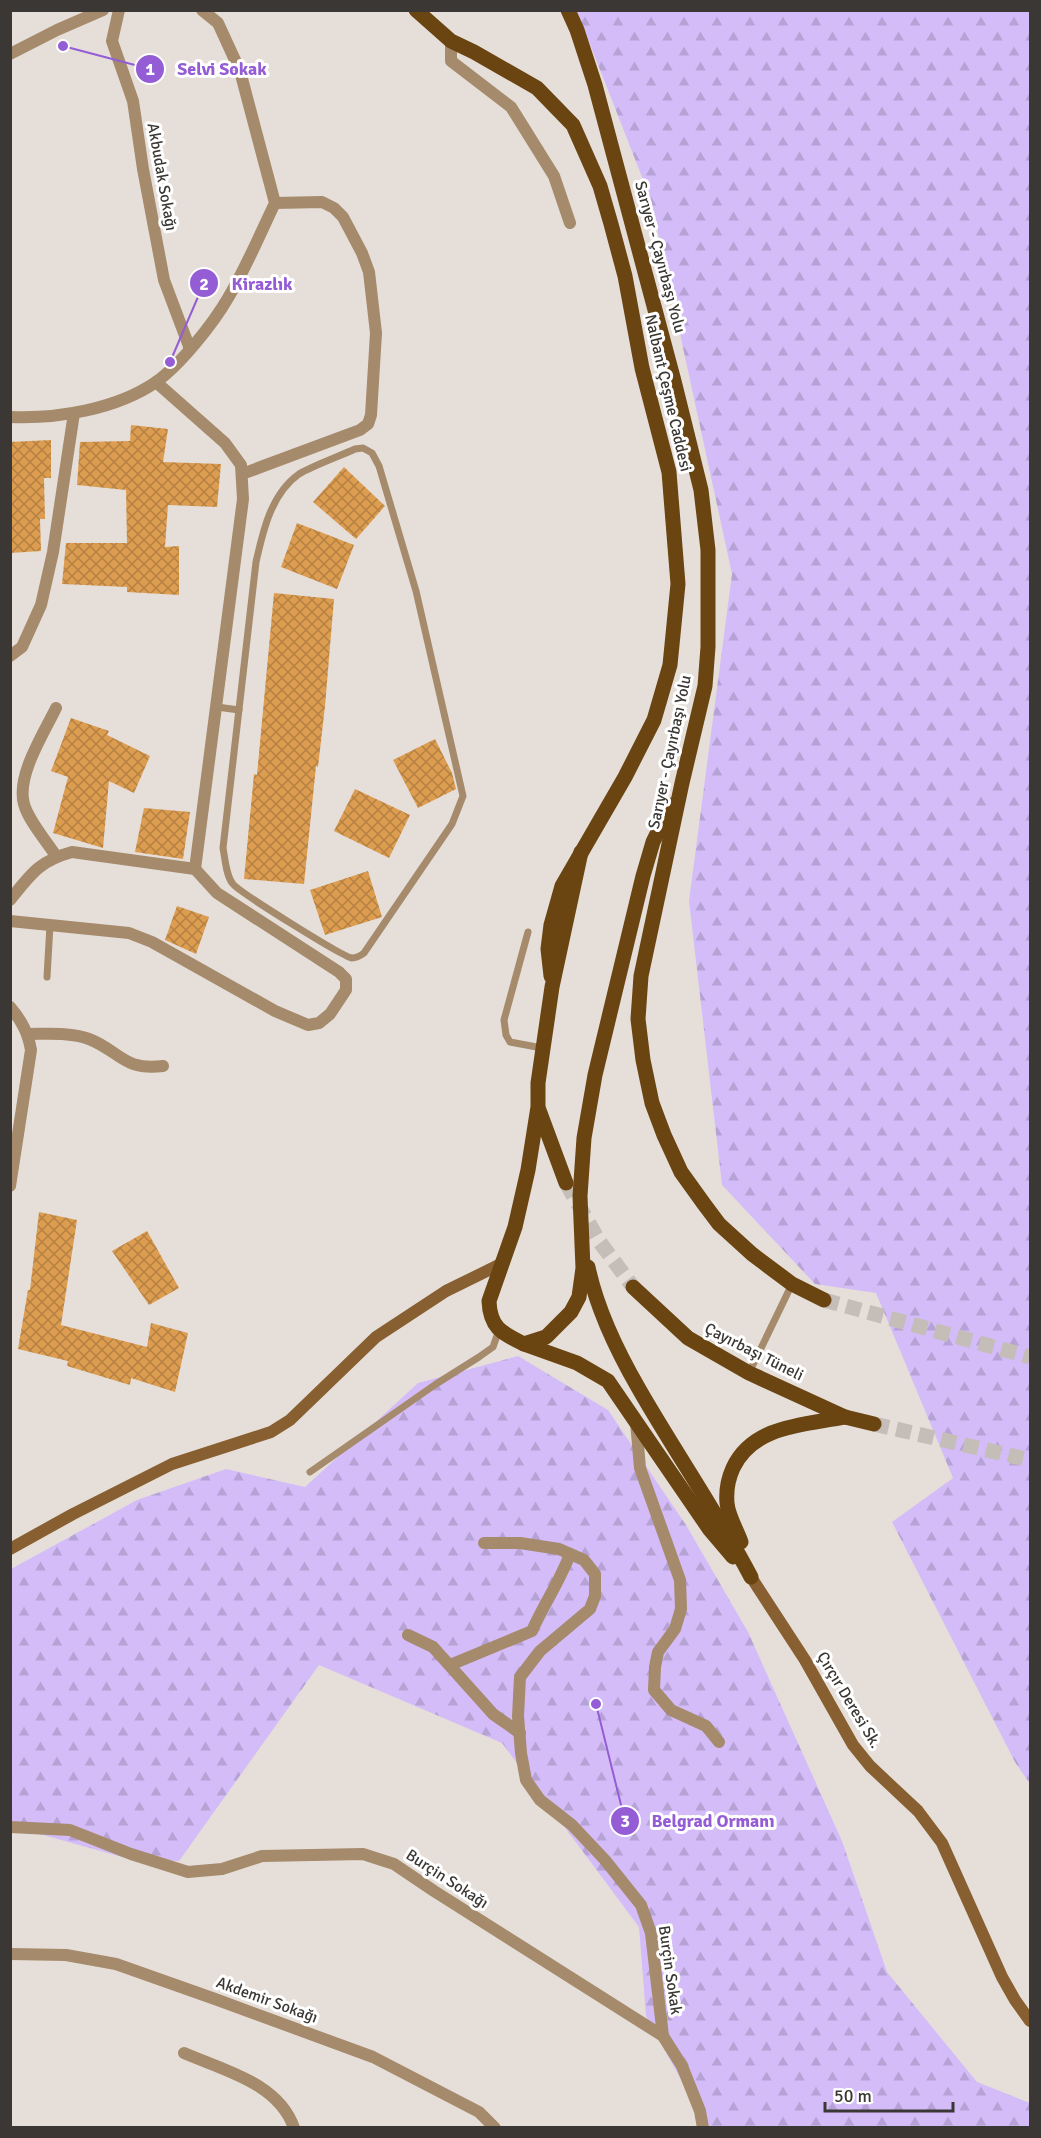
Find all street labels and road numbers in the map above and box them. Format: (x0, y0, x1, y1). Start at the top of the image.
street label: Akbudak Sokağı (143, 121, 181, 233)
street label: Sarıyer - Çayırbaşı Yolu (630, 179, 690, 335)
street label: Nalbant Çeşme Caddesi (640, 312, 696, 474)
street label: Sarıyer - Çayırbaşı Yolu (644, 673, 696, 831)
street label: Çayırbaşı Tüneli (701, 1318, 807, 1386)
street label: Çırçır Deresi Sk. (812, 1648, 886, 1752)
street label: Burçin Sokağı (402, 1845, 492, 1913)
street label: Burçin Sokak (654, 1924, 686, 2016)
street label: Akdemir Sokağı (213, 1972, 321, 2028)

